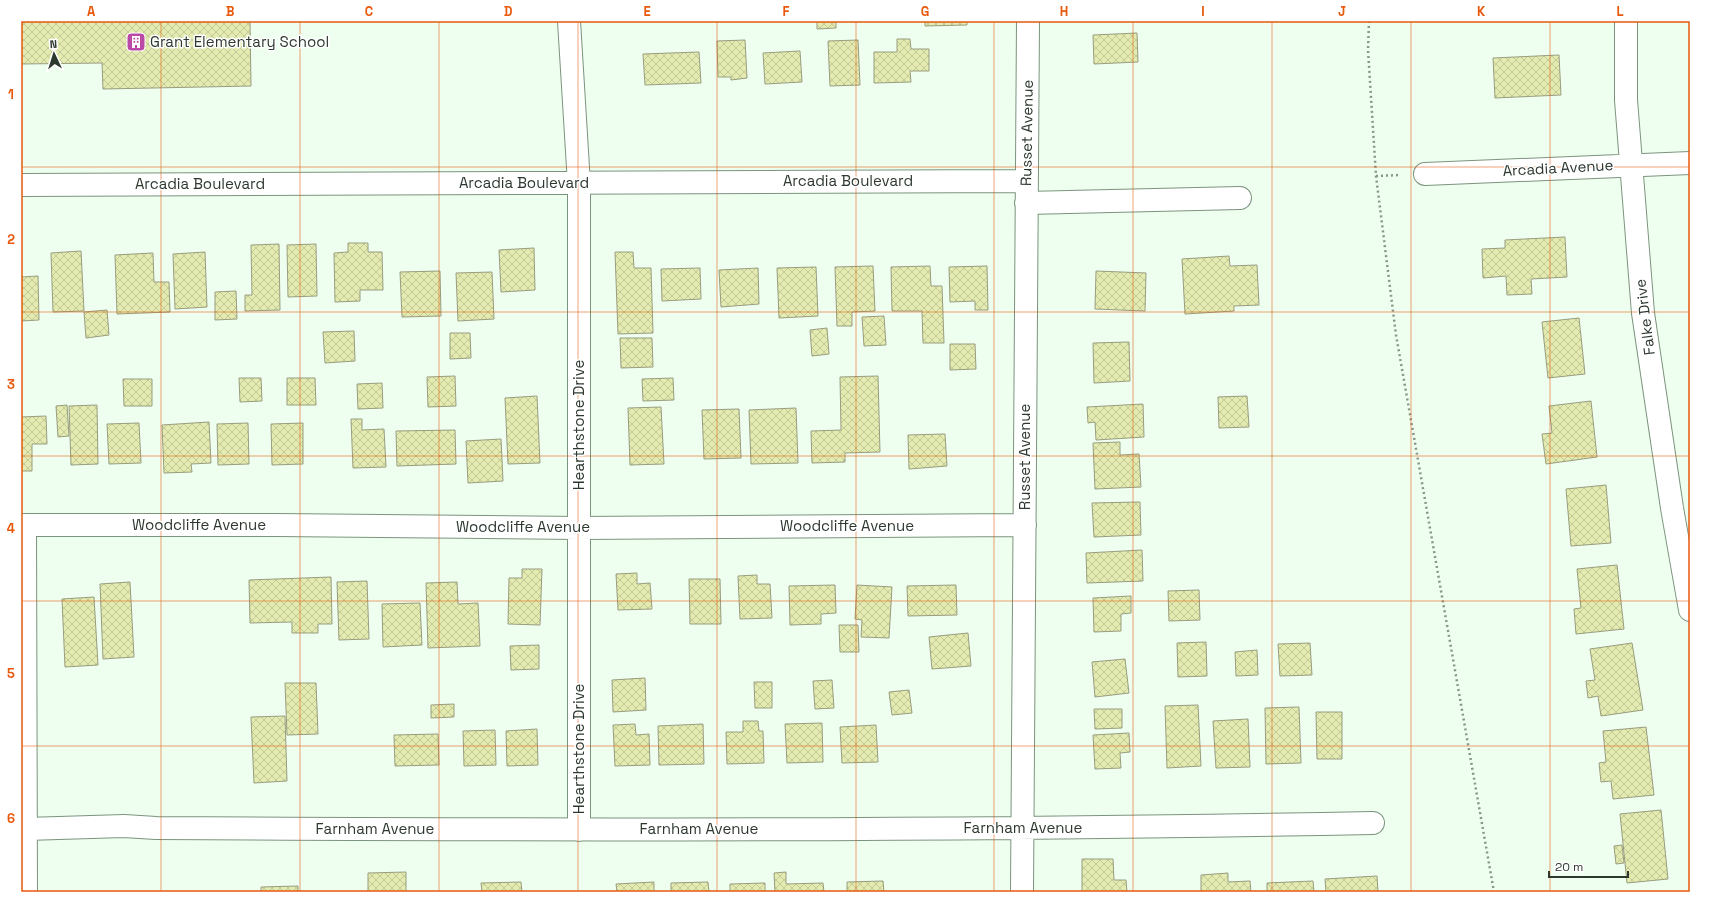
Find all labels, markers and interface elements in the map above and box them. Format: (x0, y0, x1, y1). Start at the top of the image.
text: A (87, 3, 96, 20)
text: B (226, 3, 235, 20)
text: C (365, 3, 373, 20)
text: D (504, 3, 513, 20)
text: E (643, 3, 651, 20)
text: F (783, 3, 790, 20)
text: G (921, 3, 929, 20)
text: H (1060, 3, 1068, 20)
text: I (1201, 3, 1205, 20)
text: J (1338, 3, 1346, 20)
text: K (1477, 3, 1486, 20)
text: L (1616, 3, 1624, 20)
building icon: Grant Elementary School (125, 31, 147, 53)
place label: Grant Elementary School (150, 32, 329, 51)
north arrow (34, 34, 74, 74)
text: N (49, 37, 57, 51)
street label: Russet Avenue (1016, 79, 1037, 186)
text: 1 (8, 86, 14, 103)
street label: Arcadia Avenue (1502, 155, 1614, 180)
street label: Arcadia Boulevard (783, 171, 913, 190)
street label: Arcadia Boulevard (459, 173, 589, 192)
street label: Arcadia Boulevard (135, 174, 265, 193)
text: 2 (7, 231, 15, 248)
street label: Falke Drive (1630, 278, 1659, 356)
street label: Hearthstone Drive (569, 360, 588, 490)
text: 3 (7, 376, 15, 393)
street label: Russet Avenue (1015, 404, 1034, 510)
street label: Woodcliffe Avenue (132, 515, 266, 534)
street label: Woodcliffe Avenue (780, 516, 914, 535)
street label: Woodcliffe Avenue (456, 517, 590, 536)
text: 4 (7, 520, 15, 537)
text: 5 (7, 665, 15, 682)
street label: Hearthstone Drive (569, 684, 588, 814)
text: 6 (7, 810, 15, 827)
street label: Farnham Avenue (964, 818, 1083, 837)
street label: Farnham Avenue (316, 819, 435, 838)
street label: Farnham Avenue (640, 819, 759, 838)
scale bar (1549, 853, 1628, 879)
text: 20 m (1555, 859, 1583, 875)

